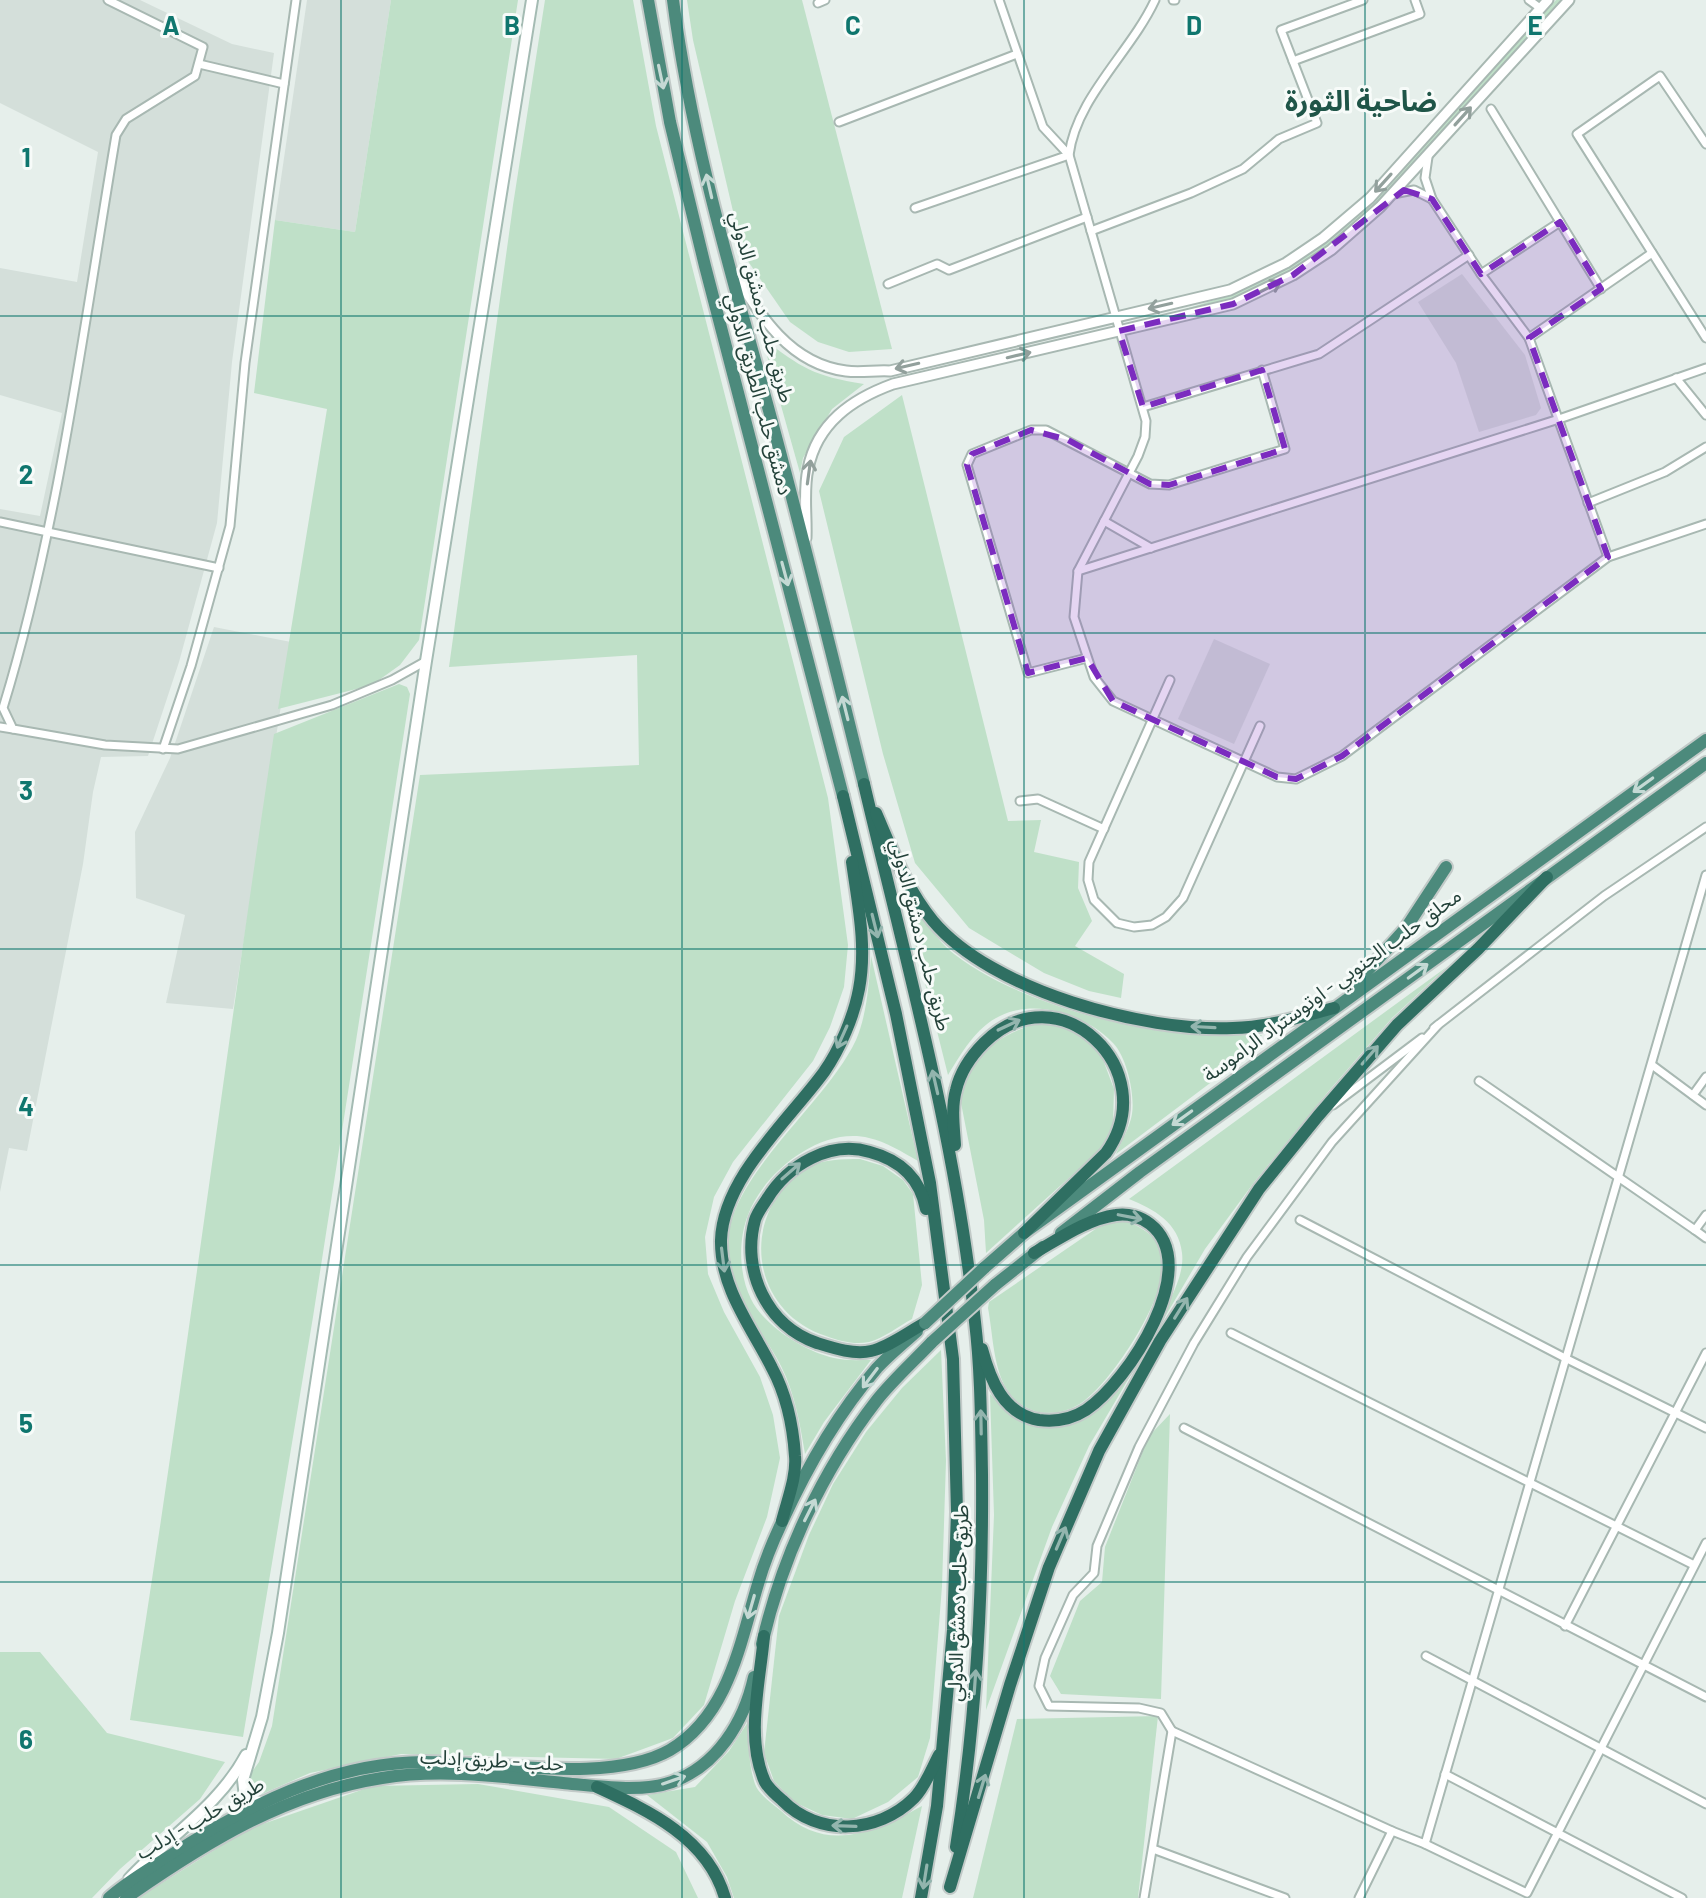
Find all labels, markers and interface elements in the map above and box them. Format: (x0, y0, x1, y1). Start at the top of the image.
text: A (162, 9, 180, 40)
text: B (504, 9, 520, 40)
text: C (845, 9, 861, 40)
text: D (1186, 9, 1202, 40)
text: E (1527, 9, 1543, 40)
one-way arrow (654, 64, 669, 89)
district label: ضاحية الثورة (1285, 83, 1437, 118)
one-way arrow (1453, 106, 1472, 127)
text: 1 (21, 141, 31, 172)
one-way arrow (701, 173, 716, 199)
one-way arrow (1375, 173, 1393, 193)
street label: طريق حلب دمشق الدولي (721, 208, 800, 406)
one-way arrow (1257, 279, 1281, 294)
street label: دمشق حلب الطريق الدولي (717, 290, 798, 498)
one-way arrow (1148, 299, 1174, 314)
one-way arrow (1006, 347, 1032, 362)
one-way arrow (895, 360, 921, 375)
text: 2 (19, 458, 33, 489)
one-way arrow (802, 460, 817, 485)
one-way arrow (778, 560, 793, 586)
one-way arrow (837, 696, 852, 722)
text: 3 (19, 774, 33, 805)
one-way arrow (1632, 777, 1654, 794)
street label: طريق حلب دمشق الدولي (882, 836, 957, 1035)
street label: محلق حلب الجنوبي - اوتوستراد الراموسة (1198, 882, 1468, 1090)
one-way arrow (868, 913, 883, 938)
one-way arrow (1406, 963, 1428, 979)
one-way arrow (997, 1017, 1021, 1032)
one-way arrow (1190, 1020, 1217, 1035)
one-way arrow (834, 1025, 849, 1049)
one-way arrow (1361, 1046, 1379, 1066)
one-way arrow (927, 1070, 942, 1095)
text: 4 (18, 1090, 34, 1121)
one-way arrow (1172, 1110, 1194, 1126)
one-way arrow (781, 1163, 801, 1181)
one-way arrow (1117, 1210, 1143, 1225)
one-way arrow (716, 1246, 731, 1273)
one-way arrow (1174, 1297, 1190, 1320)
one-way arrow (861, 1367, 878, 1388)
text: 5 (19, 1407, 33, 1438)
one-way arrow (973, 1409, 988, 1436)
one-way arrow (803, 1499, 818, 1523)
street label: طريق حلب دمشق الدولي (942, 1504, 977, 1702)
one-way arrow (1055, 1526, 1070, 1551)
one-way arrow (743, 1594, 758, 1620)
one-way arrow (968, 1669, 983, 1696)
text: 6 (19, 1723, 33, 1754)
street label: حلب - طريق إدلب (420, 1743, 564, 1777)
street label: طريق حلب - إدلب (131, 1771, 269, 1865)
one-way arrow (661, 1771, 686, 1786)
one-way arrow (975, 1773, 990, 1799)
one-way arrow (832, 1818, 858, 1833)
one-way arrow (917, 1863, 932, 1889)

